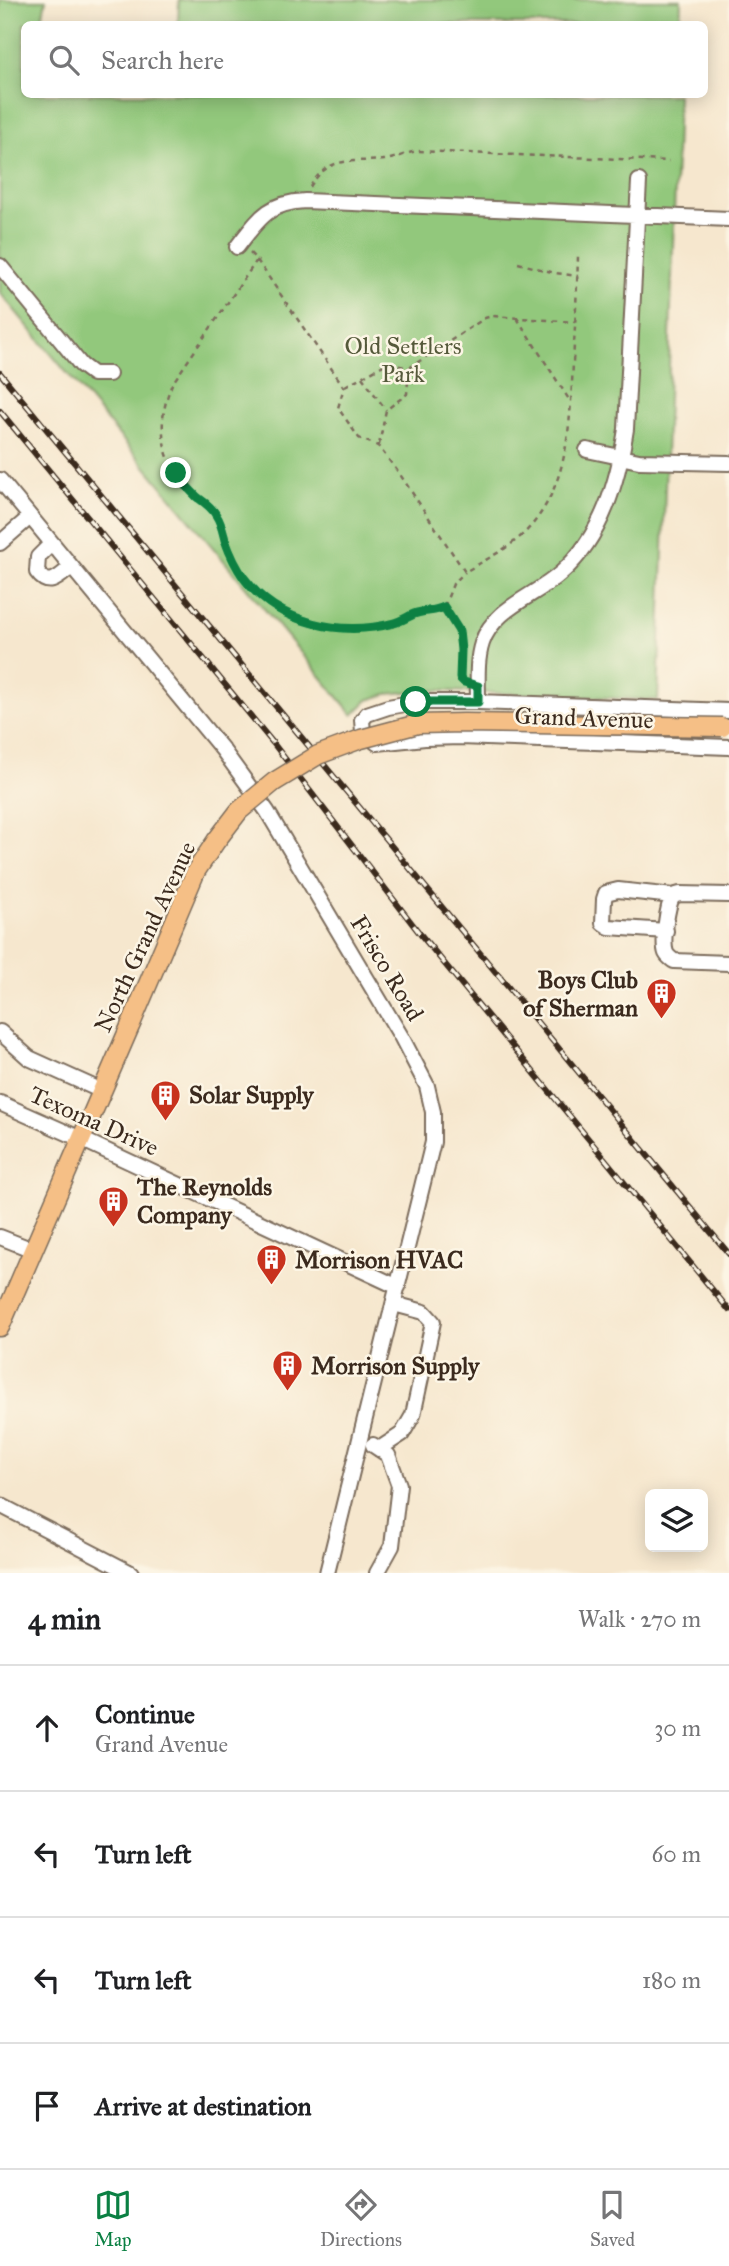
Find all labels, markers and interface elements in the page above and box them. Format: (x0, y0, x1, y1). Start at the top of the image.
search box (21, 21, 708, 98)
icon: search (45, 41, 83, 79)
text: Search here (101, 44, 224, 76)
park label: Old Settlers Park (345, 331, 461, 389)
route end (160, 457, 191, 488)
route start (400, 686, 431, 717)
street label: Grand Avenue (514, 701, 654, 735)
street label: North Grand Avenue (88, 837, 202, 1037)
street label: Frisco Road (344, 910, 430, 1026)
place label: Boys Club of Sherman (523, 965, 638, 1023)
building icon: Boys Club of Sherman (644, 977, 678, 1021)
building icon: Solar Supply (149, 1078, 183, 1122)
street label: Texoma Drive (25, 1079, 163, 1163)
place label: Solar Supply (189, 1080, 315, 1110)
place label: The Reynolds Company (136, 1172, 272, 1230)
building icon: The Reynolds Company (97, 1184, 131, 1228)
building icon: Morrison HVAC (255, 1243, 289, 1287)
place label: Morrison HVAC (295, 1245, 463, 1275)
building icon: Morrison Supply (271, 1349, 305, 1393)
place label: Morrison Supply (311, 1351, 481, 1381)
map controls (645, 1489, 708, 1552)
button: layers (645, 1489, 708, 1552)
text: 4 min (28, 1601, 101, 1637)
text: Walk · 270 m (578, 1605, 701, 1633)
text: Continue (95, 1698, 195, 1730)
icon: ahead (28, 1709, 66, 1747)
text: 30 m (654, 1714, 701, 1742)
text: Grand Avenue (95, 1730, 228, 1758)
icon: left (28, 1835, 66, 1873)
text: Turn left (95, 1838, 191, 1870)
text: 60 m (652, 1840, 701, 1868)
icon: left (28, 1961, 66, 1999)
text: Turn left (95, 1964, 191, 1996)
text: 180 m (642, 1966, 701, 1994)
icon: arrive (28, 2087, 66, 2125)
text: Arrive at destination (95, 2090, 312, 2122)
tab: Map (94, 2186, 132, 2251)
tab: Directions (320, 2186, 402, 2251)
tab: Saved (590, 2186, 635, 2251)

